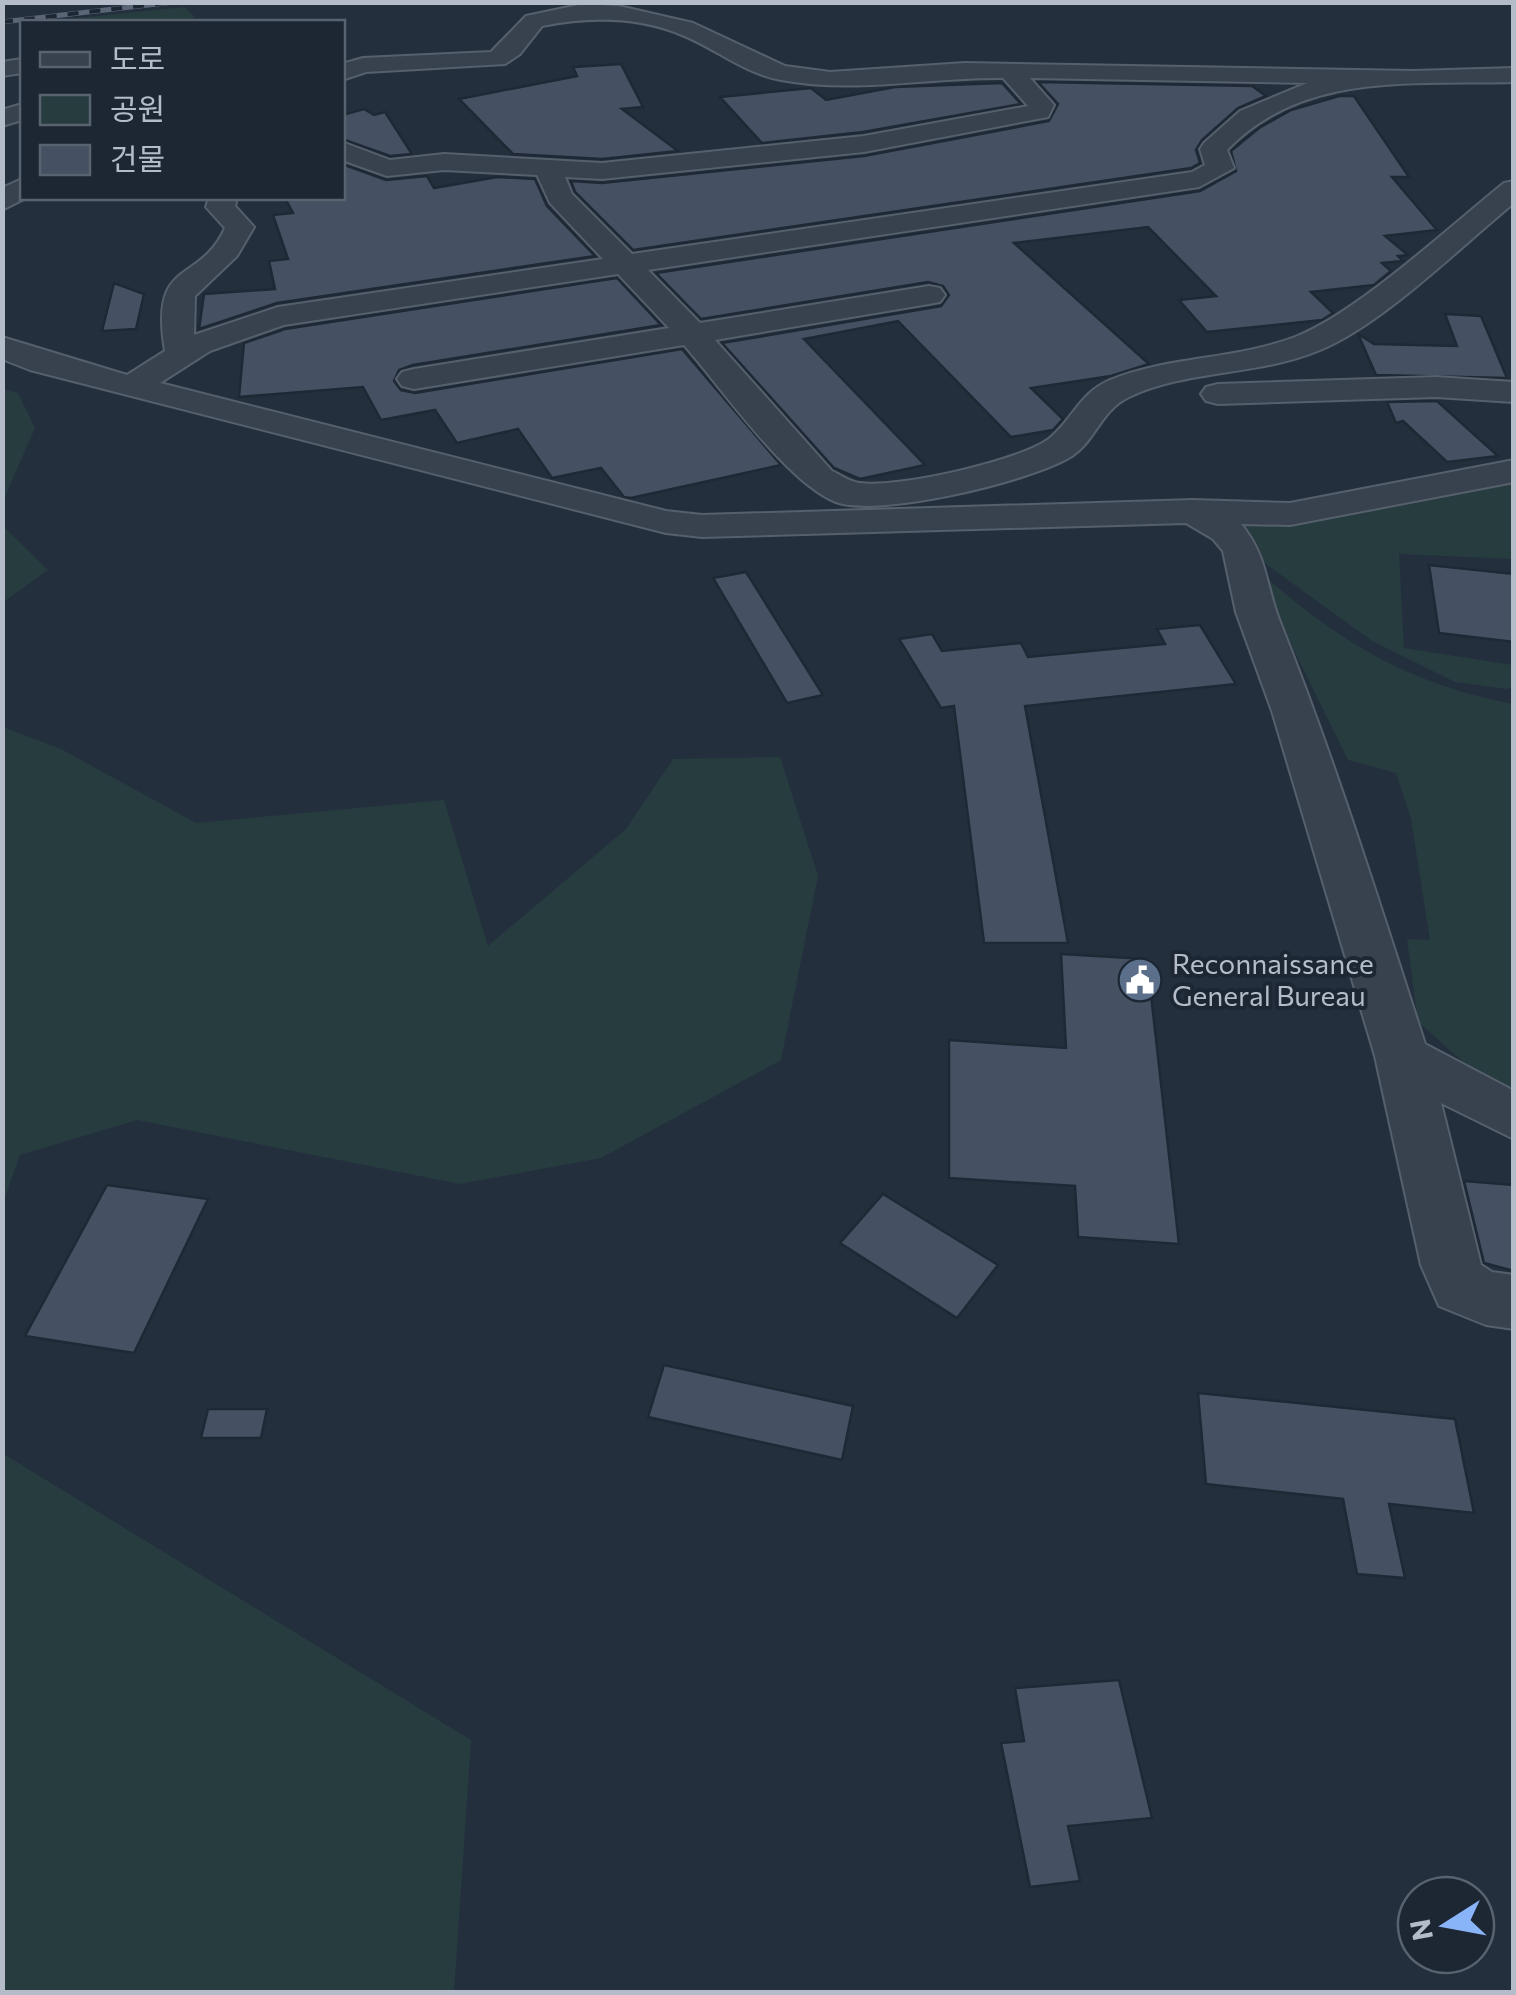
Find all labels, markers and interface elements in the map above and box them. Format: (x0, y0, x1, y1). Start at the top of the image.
legend (20, 20, 345, 200)
text: 도로 (110, 39, 165, 76)
text: 공원 (110, 89, 165, 126)
text: 건물 (110, 139, 165, 176)
place label: Reconnaissance General Bureau (1172, 946, 1374, 1012)
public building icon: Reconnaissance General Bureau (1117, 957, 1163, 1003)
north arrow (1396, 1875, 1496, 1975)
text: N (1402, 1916, 1439, 1944)

